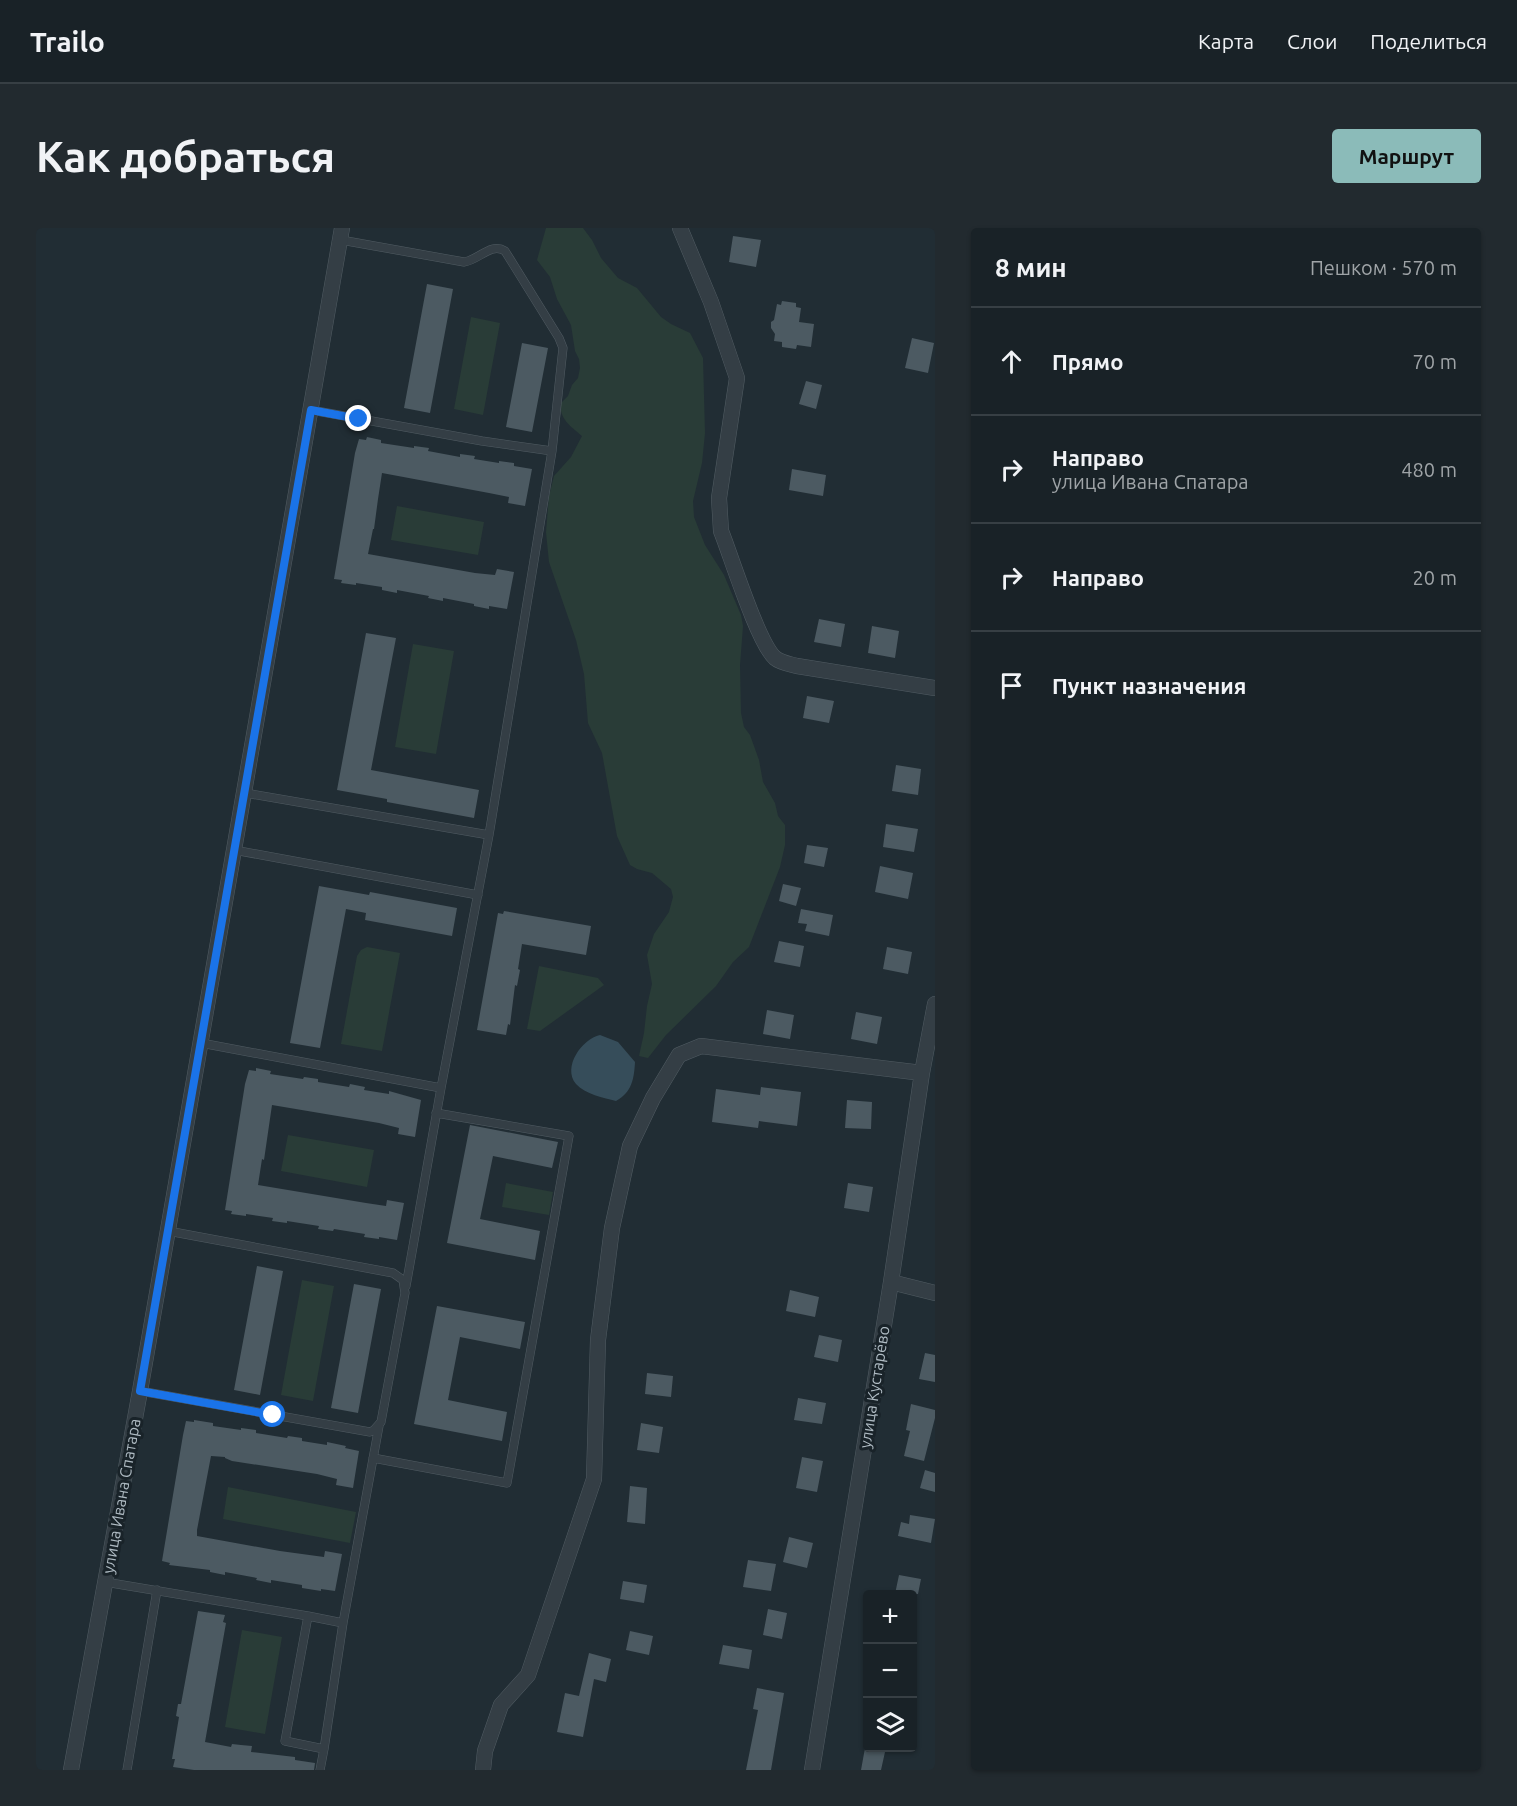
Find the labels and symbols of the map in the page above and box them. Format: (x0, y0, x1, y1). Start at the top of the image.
route end (345, 405, 371, 431)
street label: улица Кустарёво (855, 1325, 893, 1449)
route start (259, 1401, 285, 1427)
street label: улица Ивана Спатара (98, 1417, 144, 1575)

